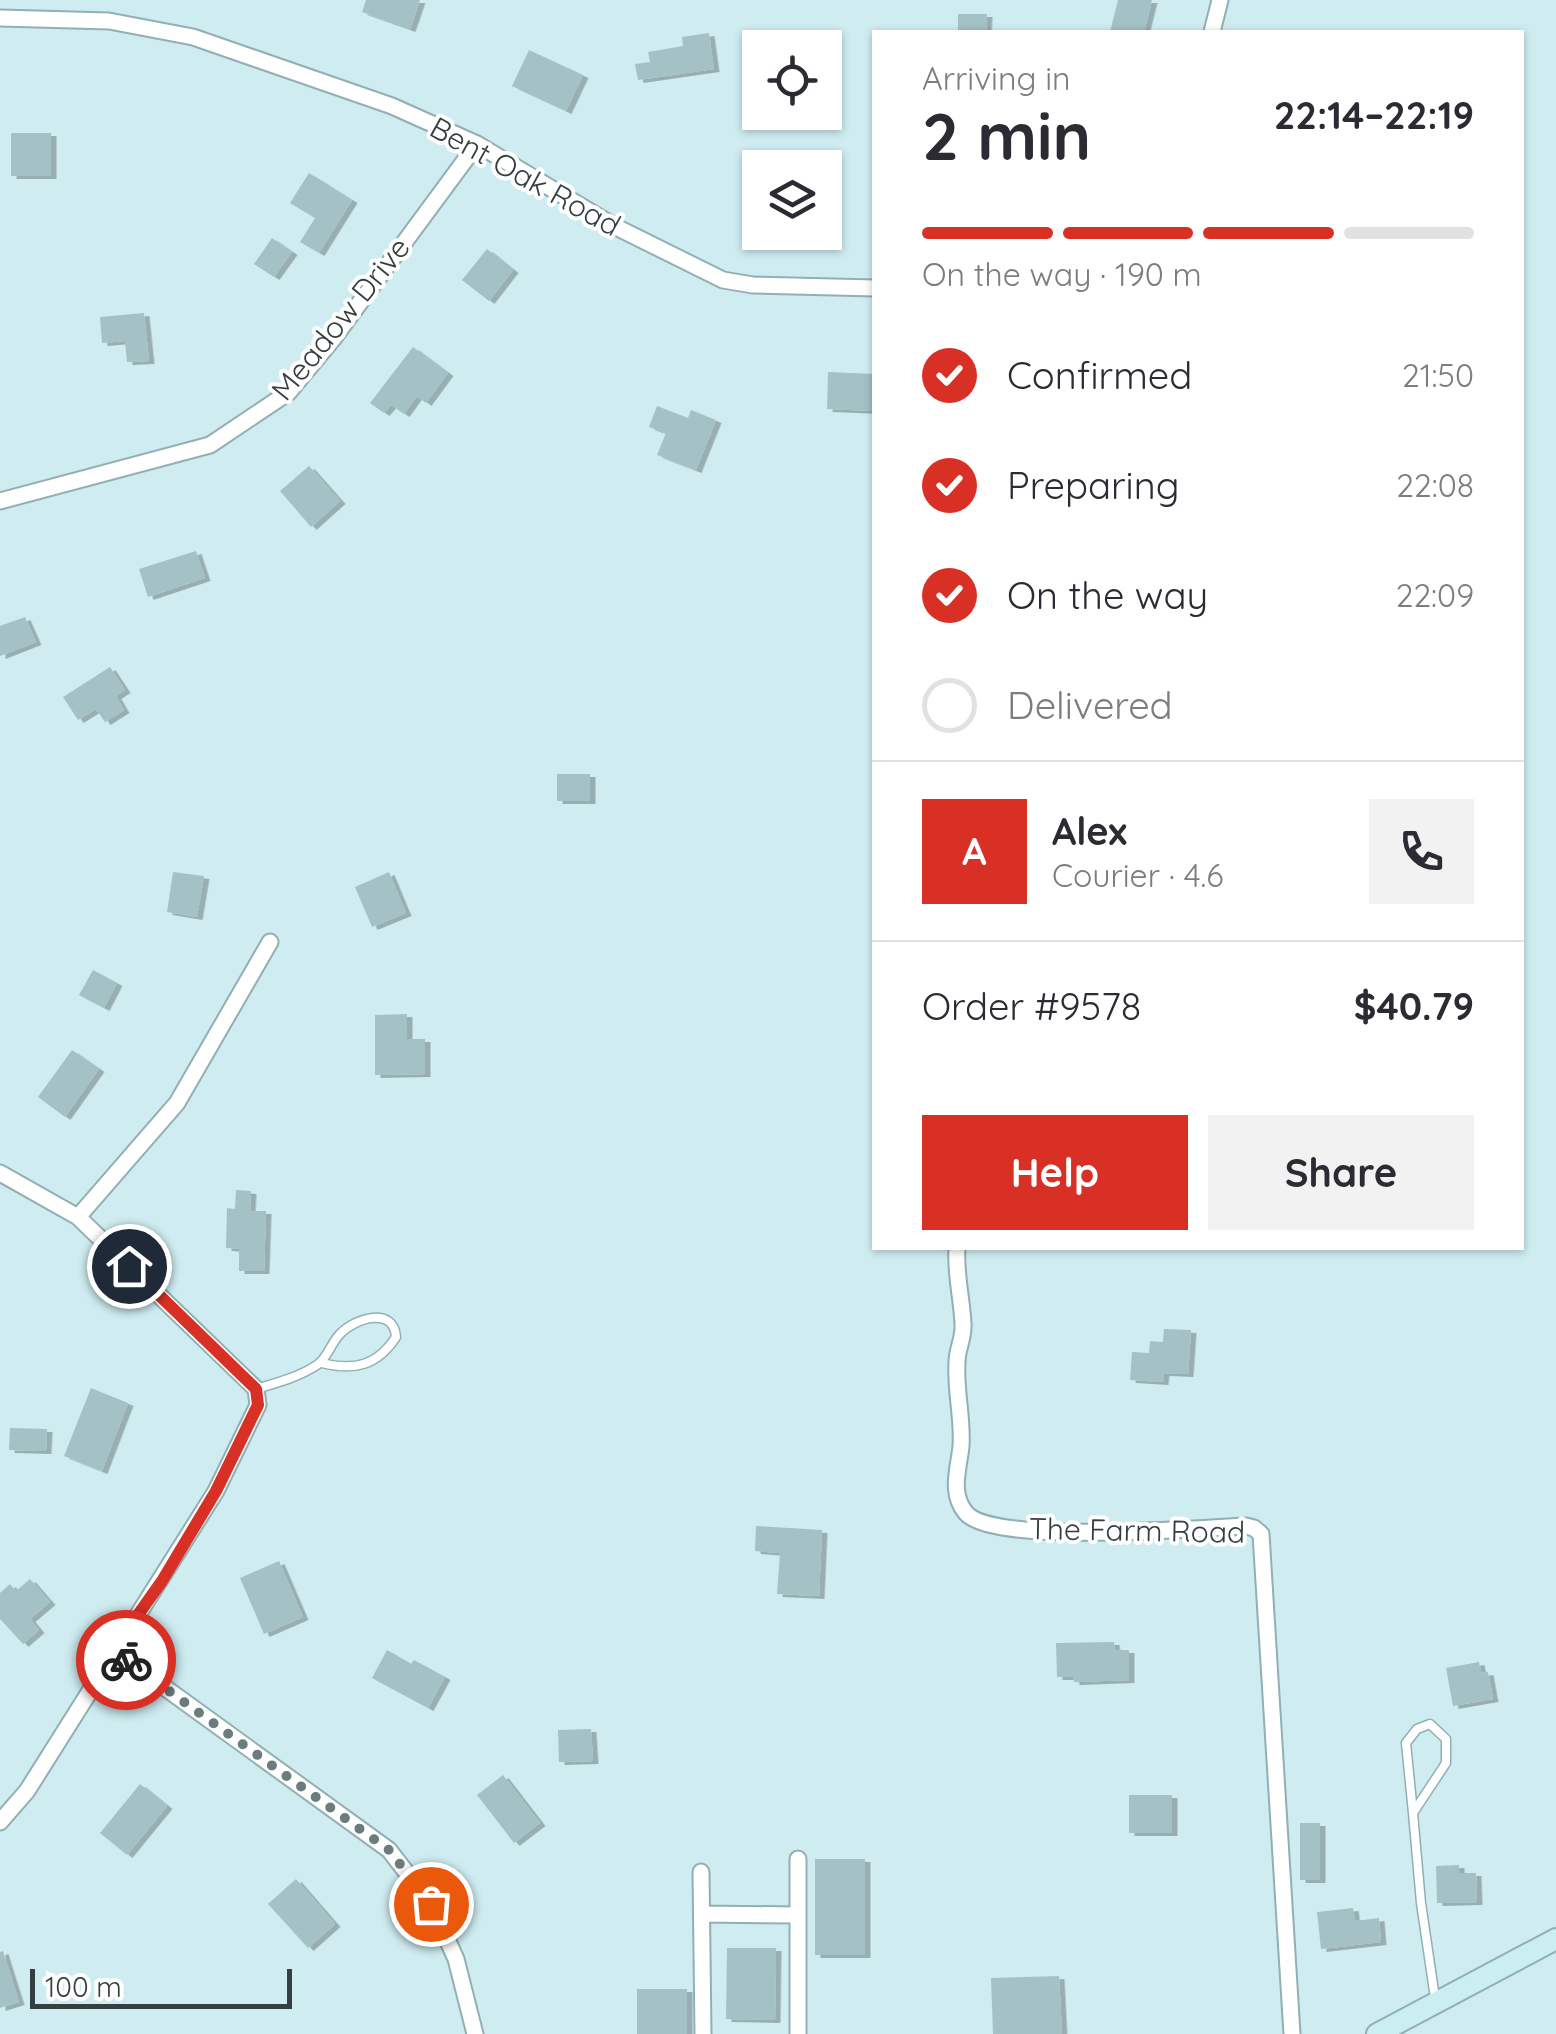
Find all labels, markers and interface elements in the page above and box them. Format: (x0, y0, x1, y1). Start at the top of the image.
map controls (742, 30, 842, 250)
button: locate (742, 30, 842, 130)
text: Arriving in (922, 58, 1071, 98)
text: 22:14–22:19 (1274, 91, 1474, 139)
text: 2 min (922, 95, 1091, 176)
street label: Bent Oak Road (424, 108, 627, 244)
button: layers (742, 150, 842, 250)
street label: Meadow Drive (263, 229, 418, 408)
text: On the way · 190 m (922, 254, 1202, 294)
icon: check (922, 348, 977, 403)
text: Confirmed (1007, 351, 1192, 399)
text: 21:50 (1402, 355, 1474, 395)
icon: check (922, 458, 977, 513)
text: Preparing (1007, 461, 1179, 509)
text: 22:08 (1396, 465, 1474, 505)
icon: check (922, 568, 977, 623)
text: On the way (1007, 571, 1208, 619)
text: 22:09 (1396, 575, 1474, 615)
text: Delivered (1007, 681, 1173, 729)
button: phone (1369, 799, 1474, 904)
text: Alex (1052, 807, 1127, 855)
text: A (962, 827, 987, 875)
text: Courier · 4.6 (1052, 855, 1224, 895)
text: Order #9578 (922, 982, 1141, 1030)
text: $40.79 (1354, 982, 1474, 1030)
button: Help (922, 1115, 1188, 1230)
button: Share (1208, 1115, 1474, 1230)
pin (87, 1224, 172, 1309)
icon: home (102, 1239, 157, 1294)
street label: The Farm Road (1029, 1509, 1246, 1551)
courier (76, 1610, 176, 1710)
icon: bike (99, 1633, 154, 1688)
pin (389, 1862, 474, 1947)
icon: bag (404, 1877, 459, 1932)
scale bar (30, 1964, 292, 2008)
text: 100 m (45, 1969, 122, 2004)

